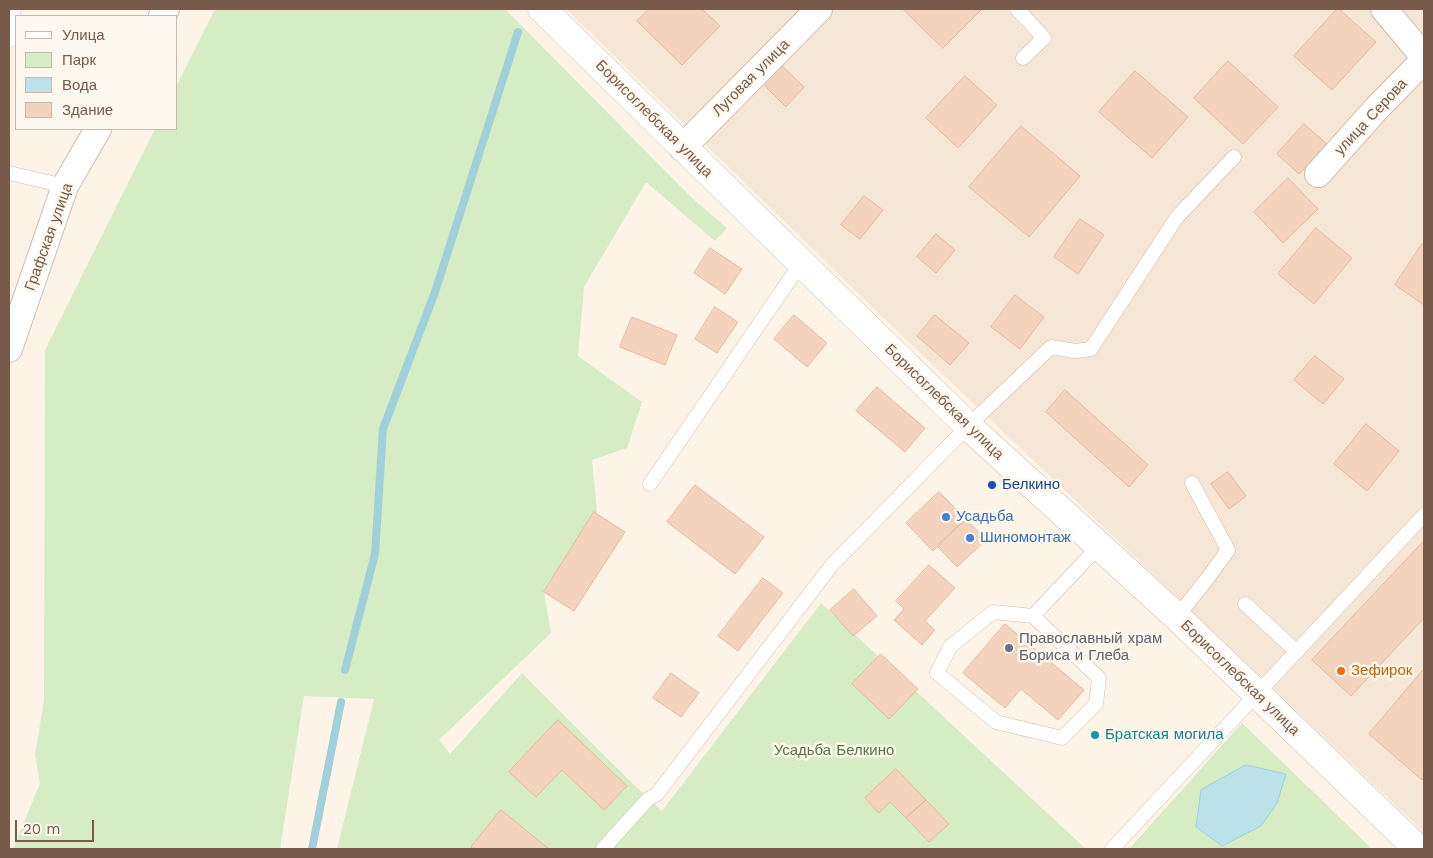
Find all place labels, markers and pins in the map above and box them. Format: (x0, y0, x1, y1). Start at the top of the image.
place label: Белкино (1002, 476, 1060, 494)
marker: Белкино (986, 479, 998, 491)
place label: Усадьба (956, 508, 1014, 526)
marker: Усадьба (940, 511, 952, 523)
place label: Шиномонтаж (980, 529, 1071, 547)
marker: Шиномонтаж (964, 532, 976, 544)
place label: Православный храм Бориса и Глеба (1019, 630, 1162, 665)
marker: Православный храм Бориса и Глеба (1003, 642, 1015, 654)
place label: Зефирок (1351, 662, 1412, 680)
marker: Зефирок (1335, 665, 1347, 677)
place label: Братская могила (1105, 726, 1223, 744)
marker: Братская могила (1089, 729, 1101, 741)

